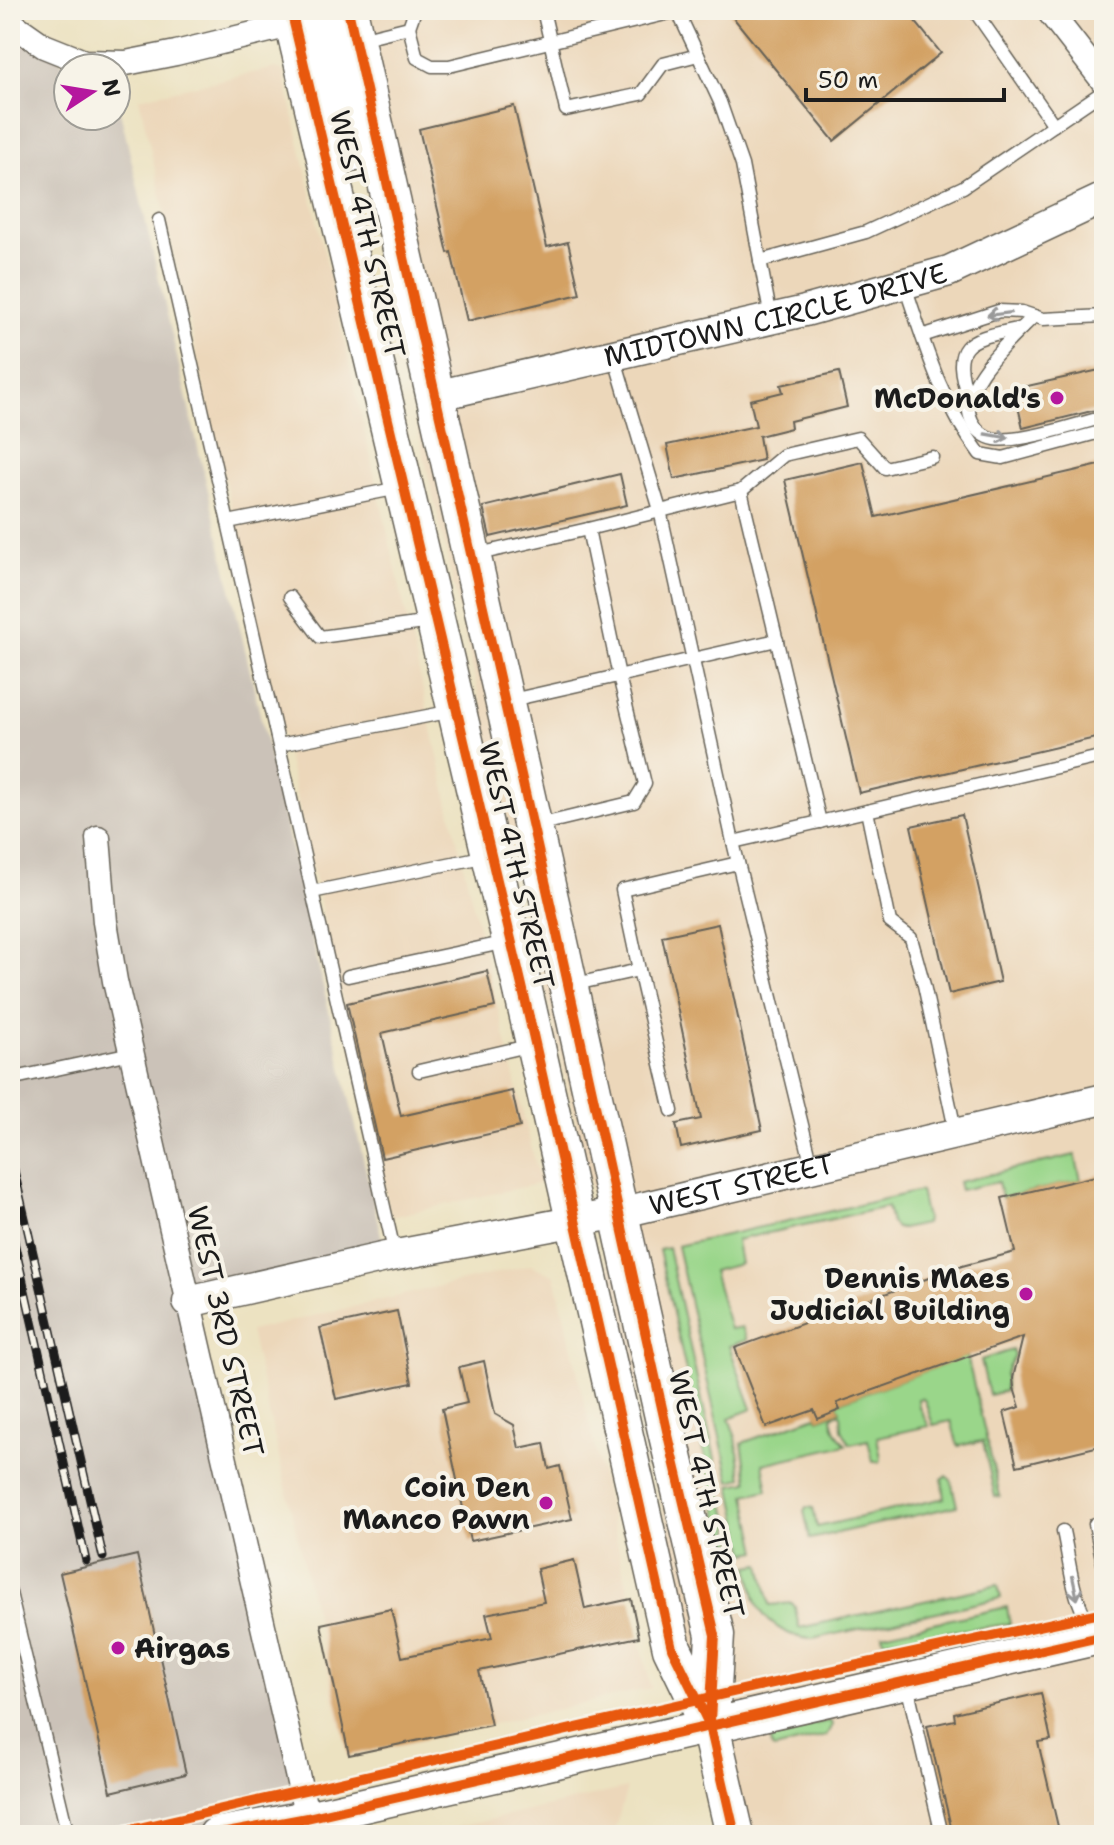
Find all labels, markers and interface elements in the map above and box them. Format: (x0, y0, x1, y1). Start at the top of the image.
north arrow (52, 52, 132, 132)
scale bar (806, 52, 1004, 102)
text: 50 m (818, 64, 878, 96)
text: N (95, 76, 127, 99)
street label: WEST 4TH STREET (321, 106, 415, 362)
street label: MIDTOWN CIRCLE DRIVE (600, 253, 951, 376)
one-way arrow (987, 306, 1013, 321)
place label: McDonald's (874, 379, 1041, 417)
marker: McDonald's (1048, 389, 1066, 407)
one-way arrow (984, 430, 1010, 445)
street label: WEST 4TH STREET (470, 737, 564, 993)
street label: WEST STREET (645, 1144, 838, 1224)
street label: WEST 3RD STREET (179, 1202, 273, 1460)
place label: Dennis Maes Judicial Building (770, 1259, 1010, 1329)
marker: Dennis Maes Judicial Building (1017, 1285, 1035, 1303)
street label: WEST 4TH STREET (660, 1366, 754, 1622)
place label: Coin Den Manco Pawn (342, 1468, 530, 1538)
marker: Coin Den Manco Pawn (537, 1494, 555, 1512)
one-way arrow (1068, 1574, 1083, 1600)
place label: Airgas (134, 1629, 231, 1667)
marker: Airgas (109, 1639, 127, 1657)

